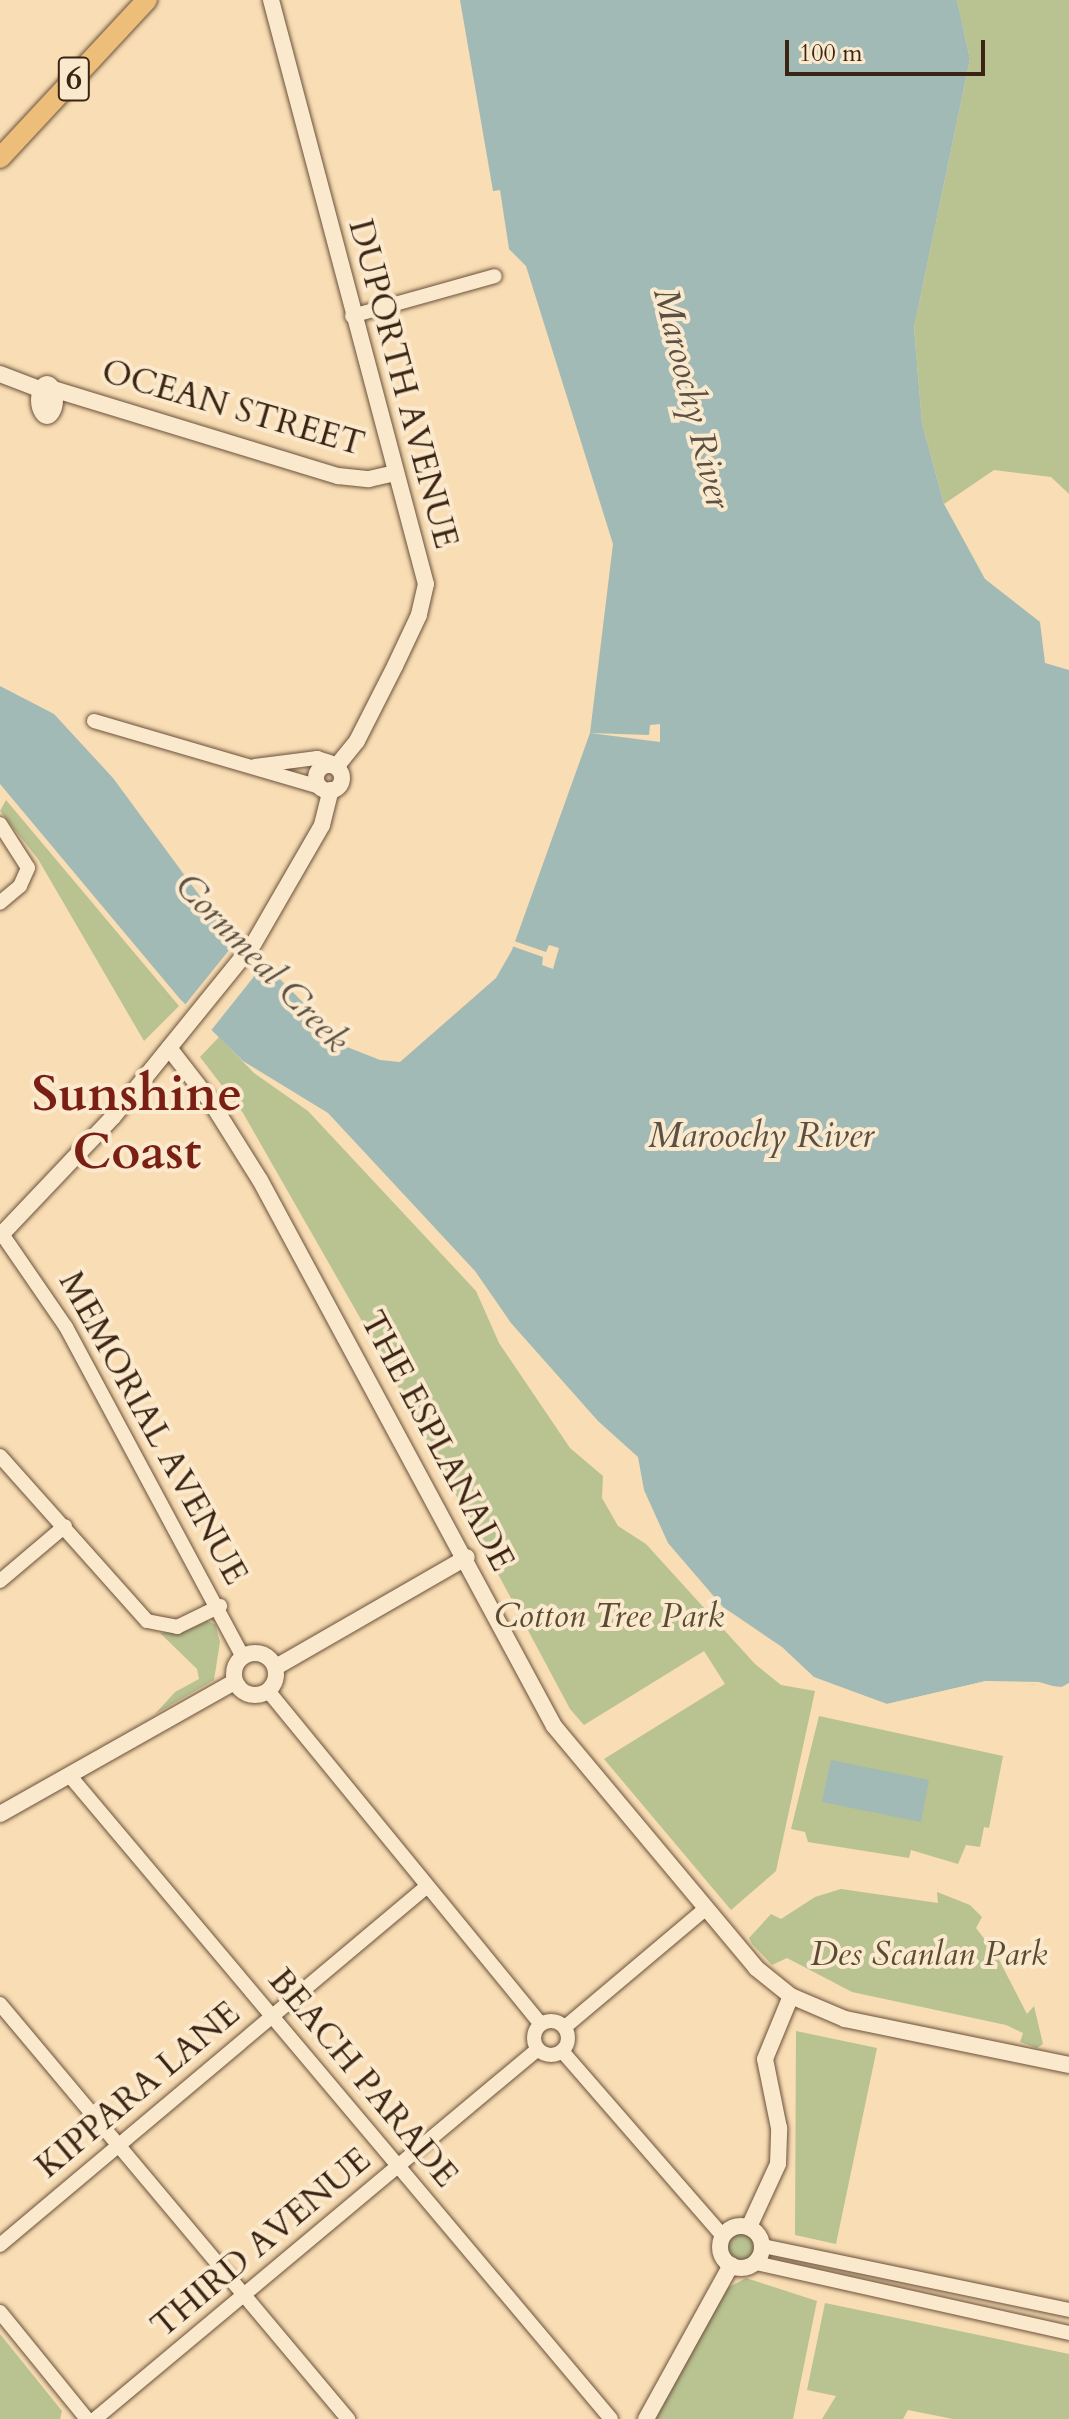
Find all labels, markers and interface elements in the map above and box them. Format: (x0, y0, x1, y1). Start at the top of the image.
scale bar (789, 24, 989, 74)
text: 100 m (799, 37, 863, 70)
road number: 6 (56, 51, 92, 107)
street label: DUPORTH AVENUE (339, 215, 467, 553)
water label: Maroochy River (644, 283, 740, 513)
street label: OCEAN STREET (97, 351, 369, 465)
water label: Cornmeal Creek (166, 865, 358, 1061)
district label: Sunshine Coast (32, 1064, 242, 1182)
water label: Maroochy River (648, 1114, 874, 1158)
street label: MEMORIAL AVENUE (50, 1264, 256, 1592)
street label: THE ESPLANADE (351, 1304, 523, 1578)
park label: Cotton Tree Park (494, 1597, 724, 1637)
park label: Des Scanlan Park (811, 1935, 1047, 1975)
street label: BEACH PARADE (260, 1961, 466, 2195)
street label: KIPPARA LANE (28, 1993, 248, 2187)
street label: THIRD AVENUE (143, 2140, 379, 2346)

